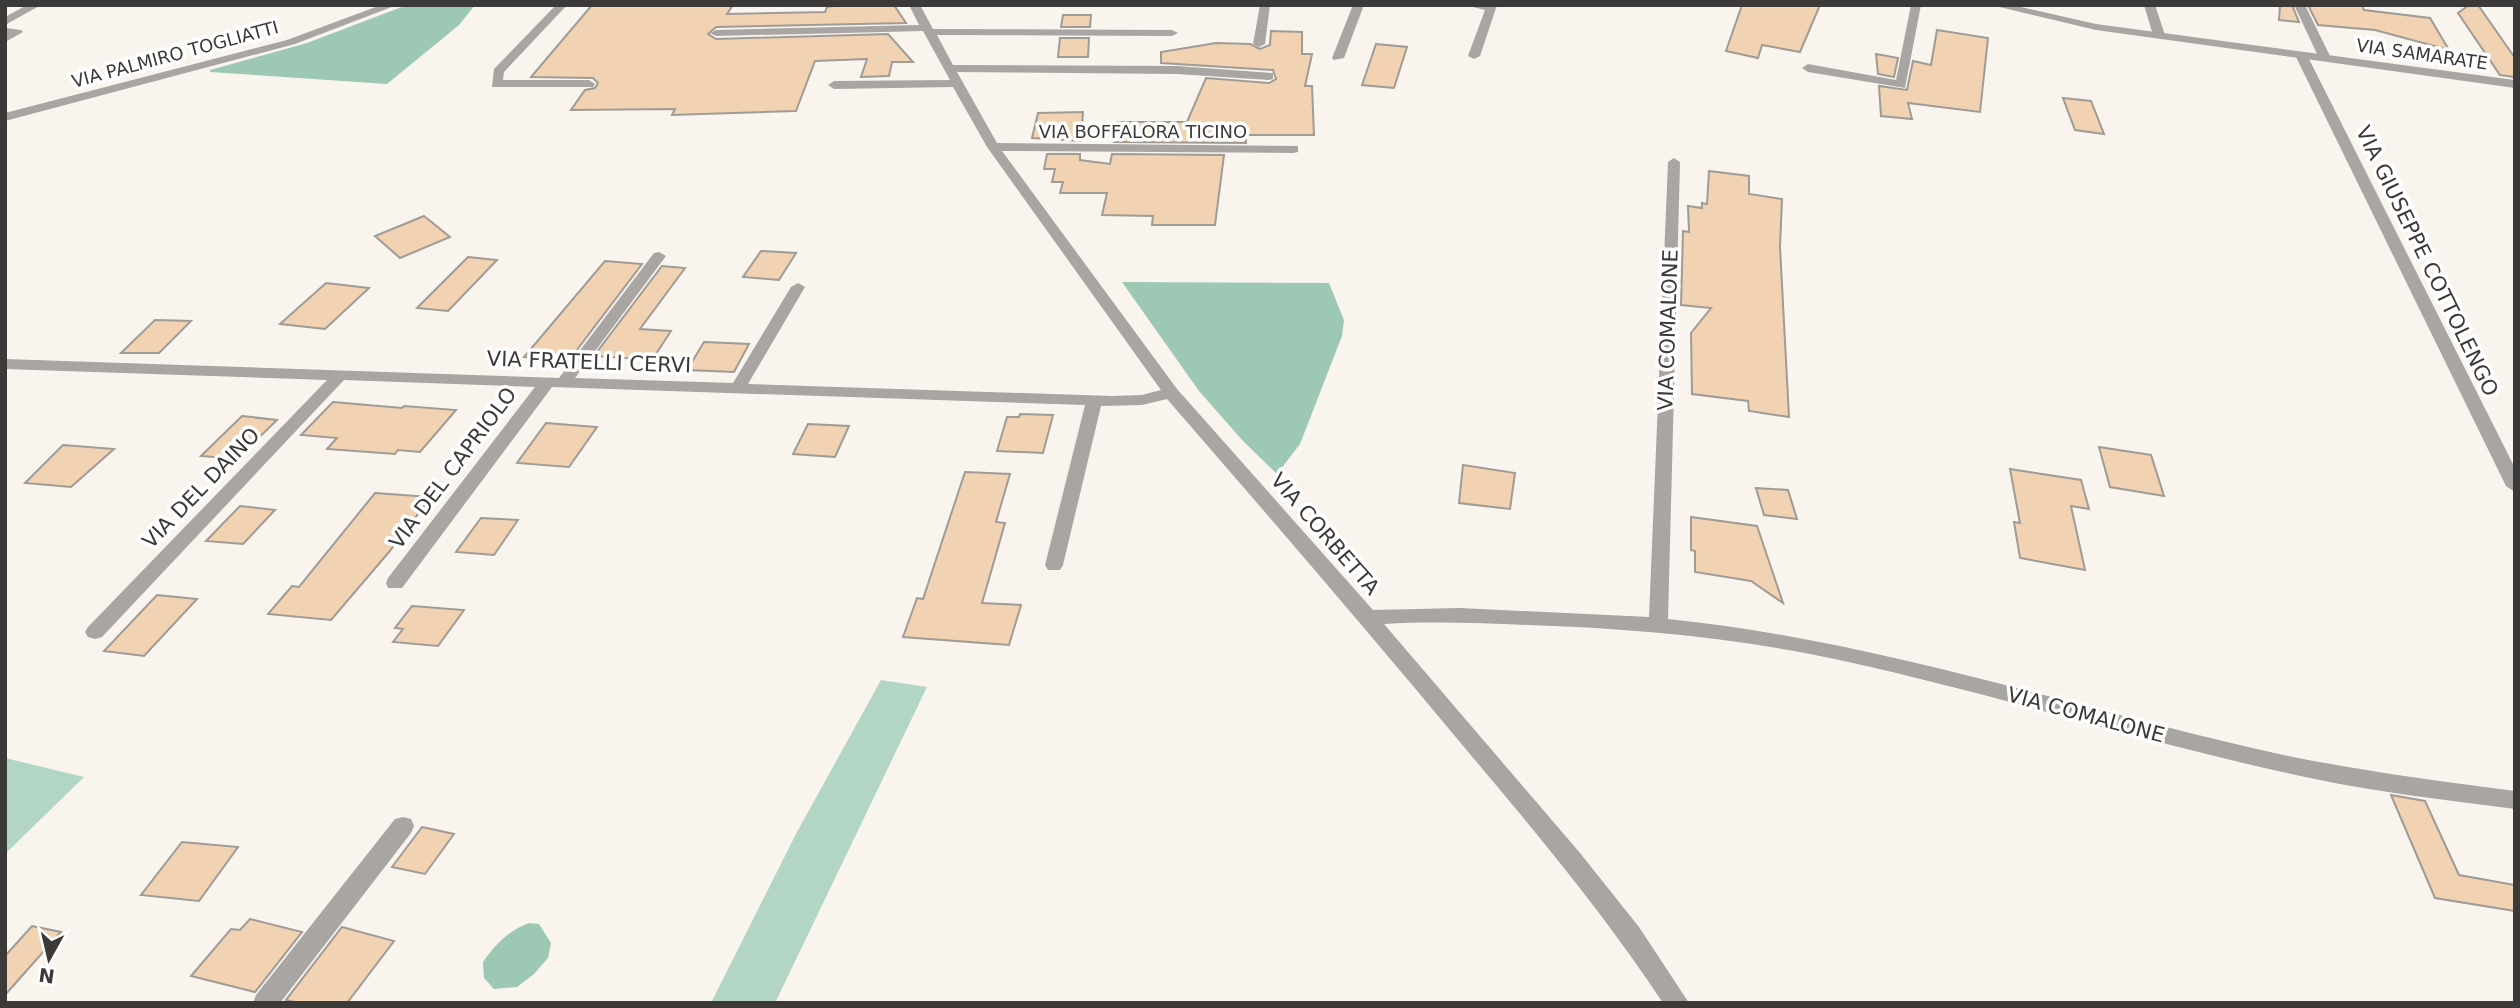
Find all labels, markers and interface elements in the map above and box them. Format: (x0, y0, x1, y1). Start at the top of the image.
street label: VIA PALMIRO TOGLIATTI (69, 16, 281, 92)
street label: VIA SAMARATE (2355, 34, 2489, 74)
street label: VIA BOFFALORA TICINO (1039, 121, 1247, 142)
street label: VIA GIUSEPPE COTTOLENGO (2351, 122, 2503, 400)
street label: VIA COMALONE (1653, 249, 1683, 411)
street label: VIA FRATELLI CERVI (486, 346, 692, 378)
street label: VIA DEL CAPRIOLO (384, 383, 522, 553)
street label: VIA DEL DAINO (137, 423, 265, 553)
street label: VIA CORBETTA (1266, 468, 1385, 600)
street label: VIA COMALONE (2005, 682, 2167, 748)
north arrow (14, 924, 84, 994)
text: N (37, 964, 56, 988)

